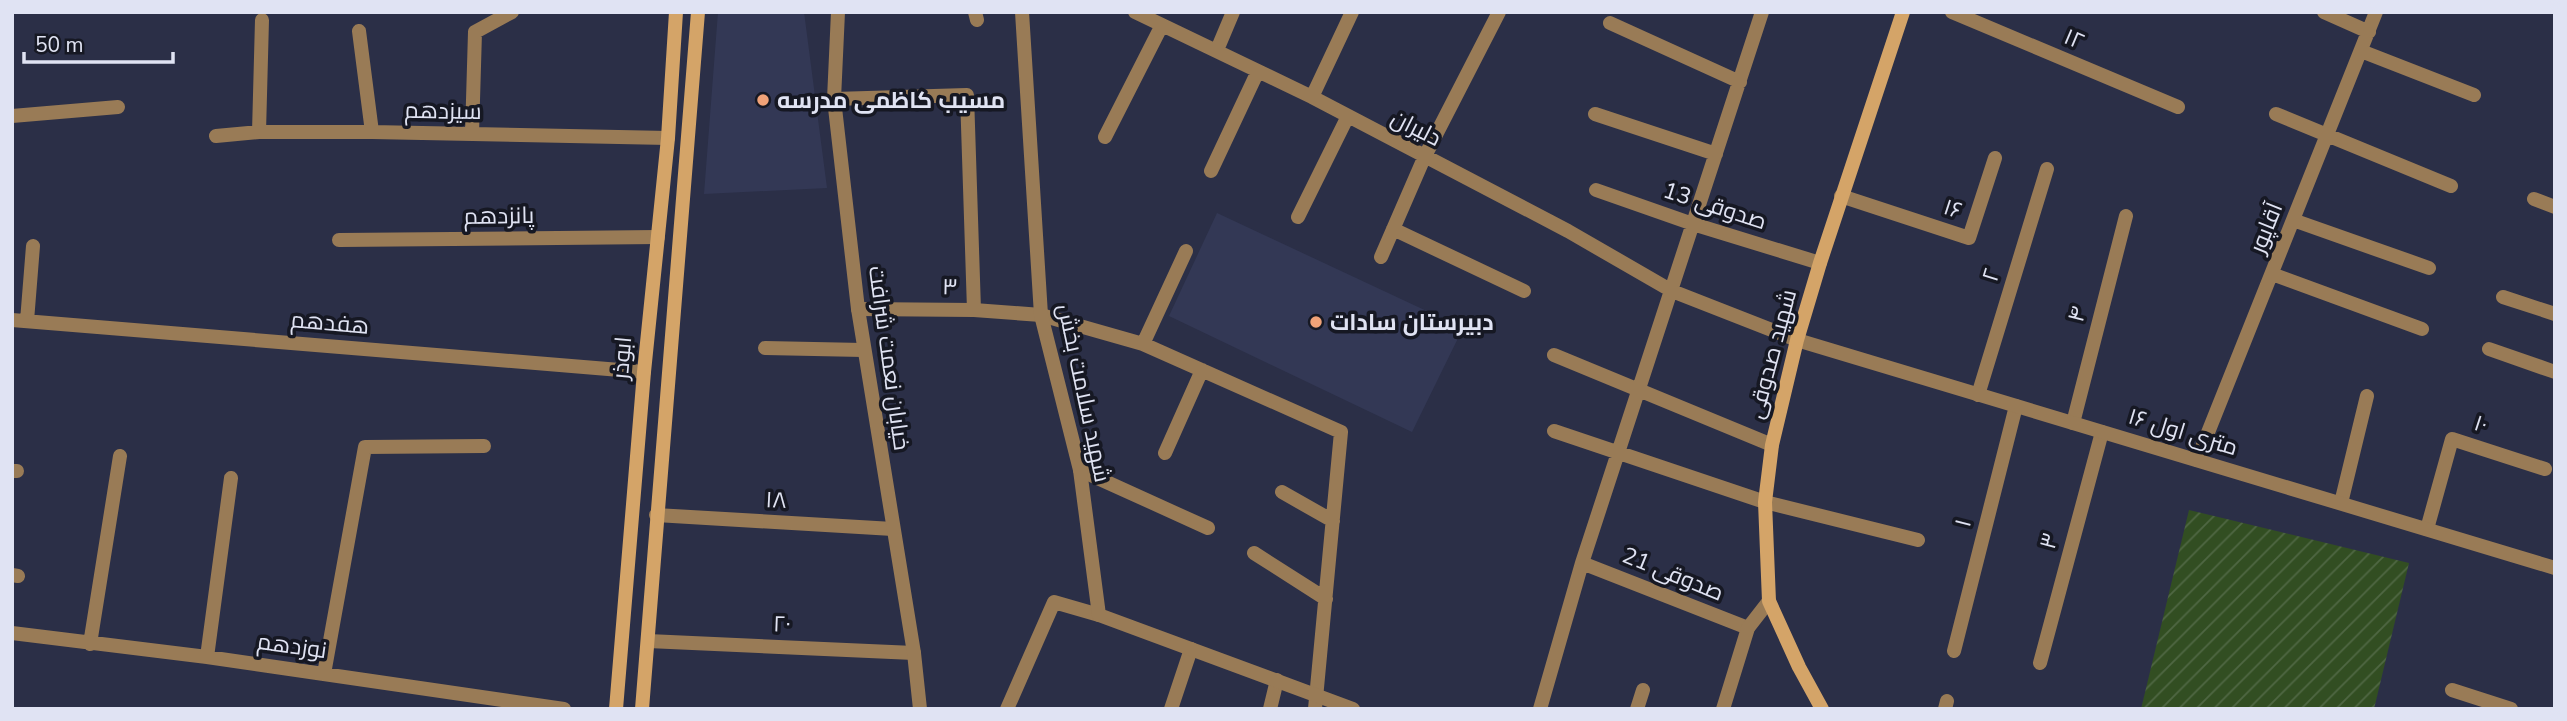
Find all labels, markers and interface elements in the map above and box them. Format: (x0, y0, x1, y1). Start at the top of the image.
scale bar (24, 21, 173, 65)
street label: ۱۲ (2059, 21, 2089, 57)
text: 50 m (35, 31, 84, 59)
place label: مسیب کاظمی مدرسه (777, 85, 1005, 116)
marker: مسیب کاظمی مدرسه (755, 92, 771, 108)
street label: سیزدهم (404, 95, 482, 127)
street label: دلیران (1386, 102, 1446, 154)
street label: صدوقی 13 (1659, 175, 1771, 237)
street label: ۱۶ (1940, 191, 1966, 227)
street label: آقاپور (2241, 198, 2290, 260)
street label: پانزدهم (463, 200, 535, 232)
street label: خیابان نعمت شرافت (861, 264, 917, 452)
street label: ۲ (1974, 265, 2008, 285)
street label: ۳ (942, 271, 958, 303)
street label: شهید صدوقی (1740, 286, 1804, 422)
street label: شهید سلامت بخش (1050, 301, 1118, 485)
street label: ۴ (2060, 303, 2094, 325)
street label: هفدهم (289, 304, 371, 342)
place label: دبیرستان سادات (1330, 307, 1494, 338)
marker: دبیرستان سادات (1308, 314, 1324, 330)
street label: ابوذر (605, 335, 639, 383)
street label: ۱۶ متری اول (2124, 401, 2242, 463)
street label: ۱۰ (2470, 407, 2492, 441)
street label: ۱۸ (764, 484, 788, 516)
street label: ۱ (1947, 516, 1979, 530)
street label: ۳ (2032, 529, 2066, 553)
street label: صدوقی 21 (1618, 540, 1728, 608)
street label: ۲۰ (773, 608, 791, 640)
street label: نوزدهم (255, 626, 329, 666)

